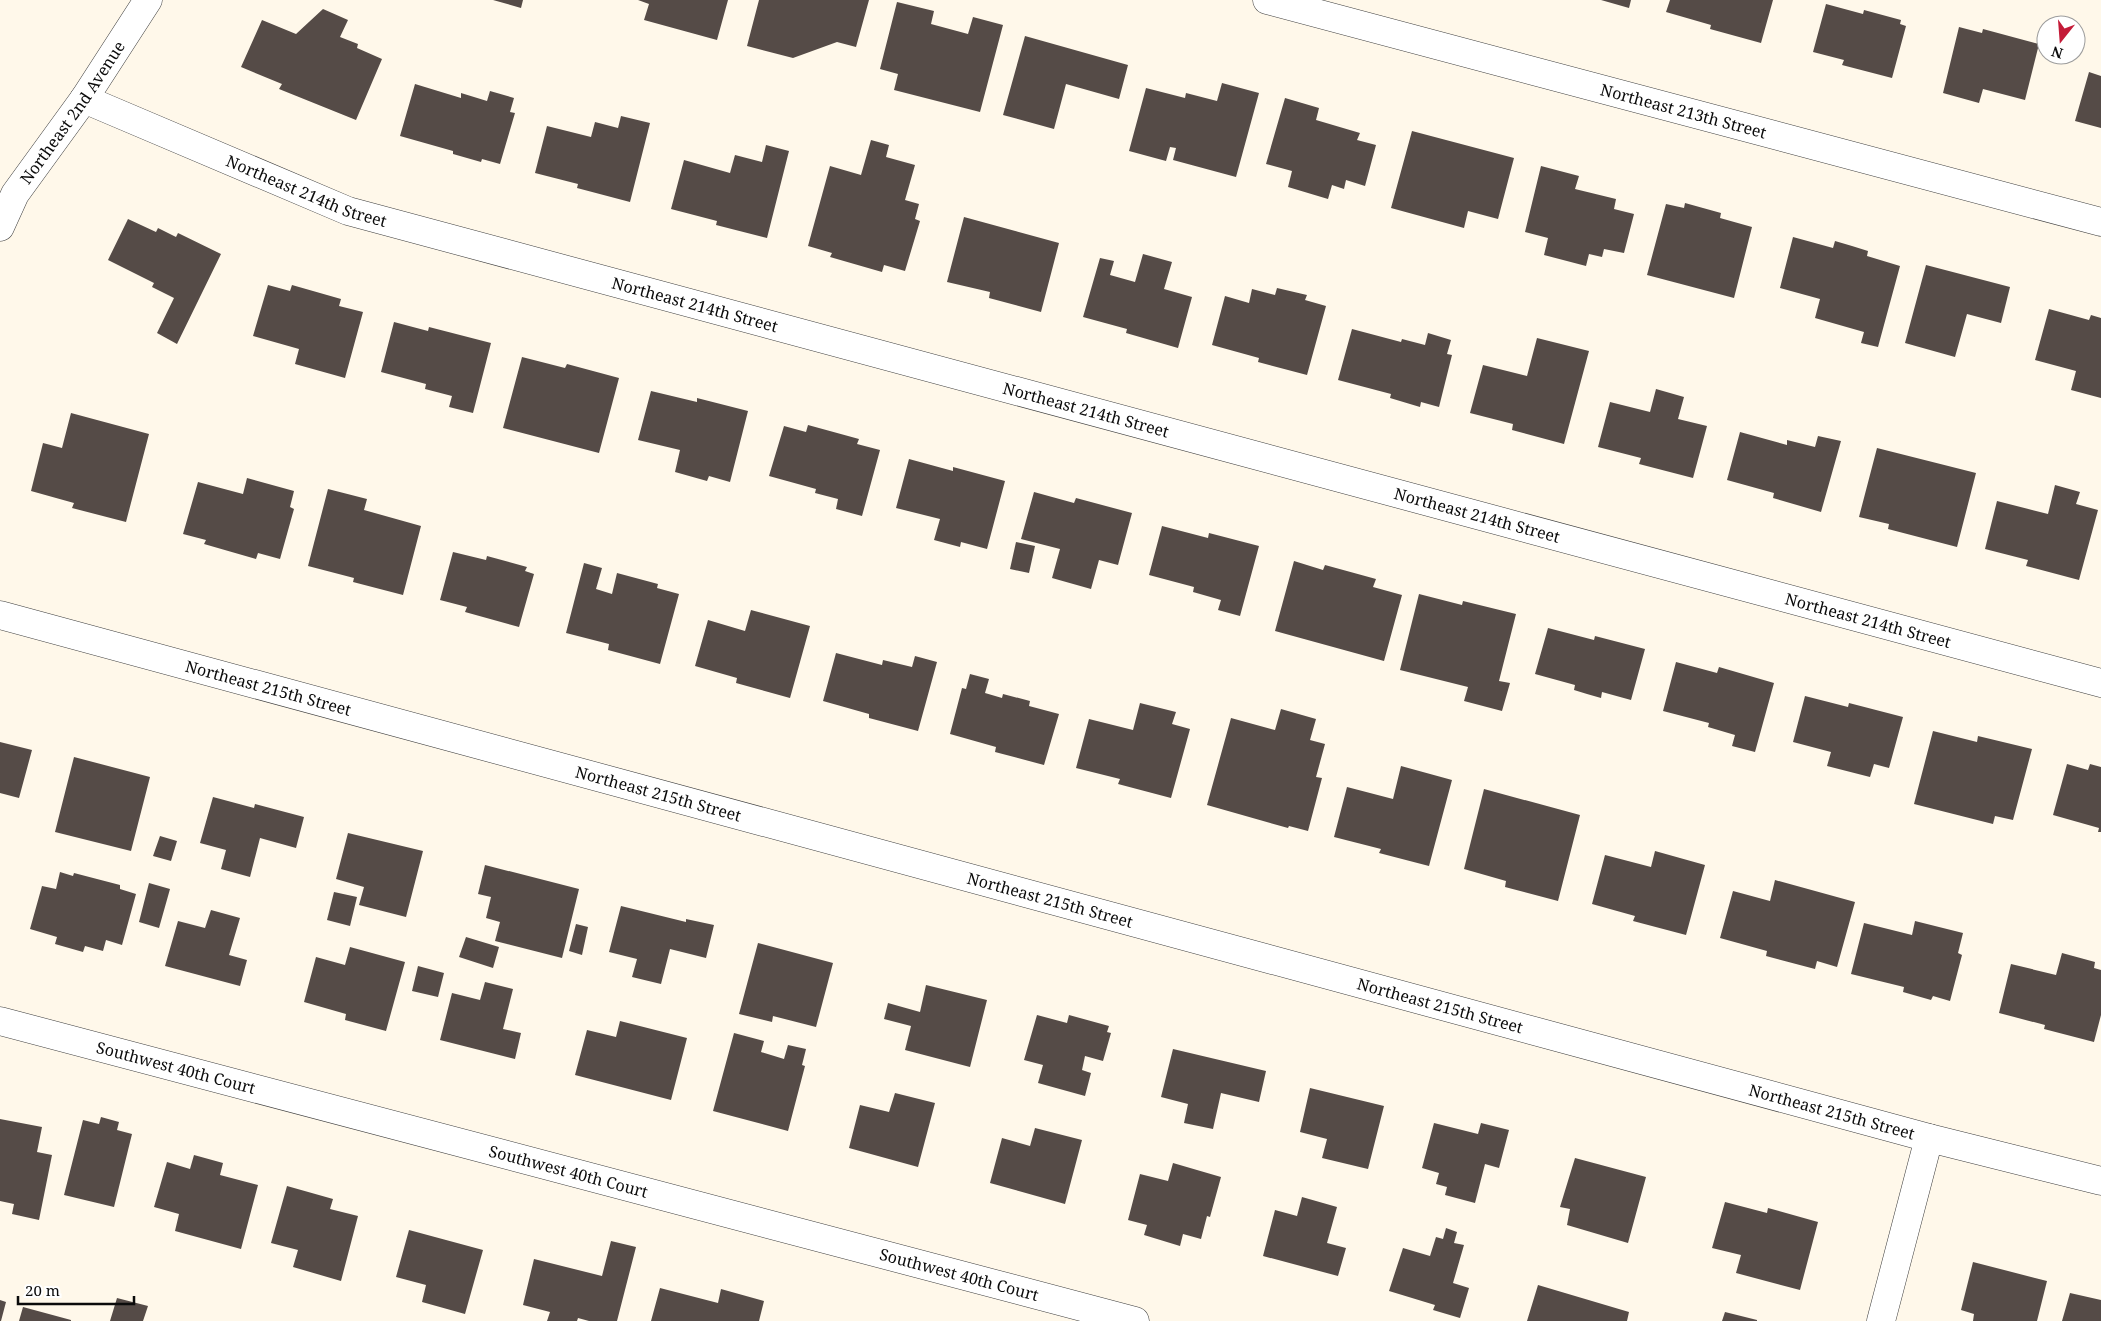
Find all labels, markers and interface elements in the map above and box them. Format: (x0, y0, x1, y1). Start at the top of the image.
north arrow (2036, 15, 2086, 65)
street label: Northeast 2nd Avenue (15, 37, 130, 188)
text: N (2049, 42, 2065, 64)
street label: Northeast 213th Street (1598, 78, 1769, 144)
street label: Northeast 214th Street (223, 150, 390, 232)
street label: Northeast 214th Street (609, 272, 781, 337)
street label: Northeast 214th Street (1001, 377, 1172, 443)
street label: Northeast 214th Street (1392, 482, 1563, 548)
street label: Northeast 214th Street (1783, 587, 1954, 653)
street label: Northeast 215th Street (183, 655, 354, 721)
street label: Northeast 215th Street (573, 760, 744, 827)
street label: Northeast 215th Street (965, 867, 1136, 933)
street label: Northeast 215th Street (1355, 972, 1526, 1038)
street label: Southwest 40th Court (94, 1036, 258, 1099)
street label: Northeast 215th Street (1746, 1079, 1918, 1145)
street label: Southwest 40th Court (487, 1140, 651, 1203)
street label: Southwest 40th Court (877, 1243, 1041, 1306)
scale bar (18, 1274, 134, 1306)
text: 20 m (25, 1280, 60, 1300)

